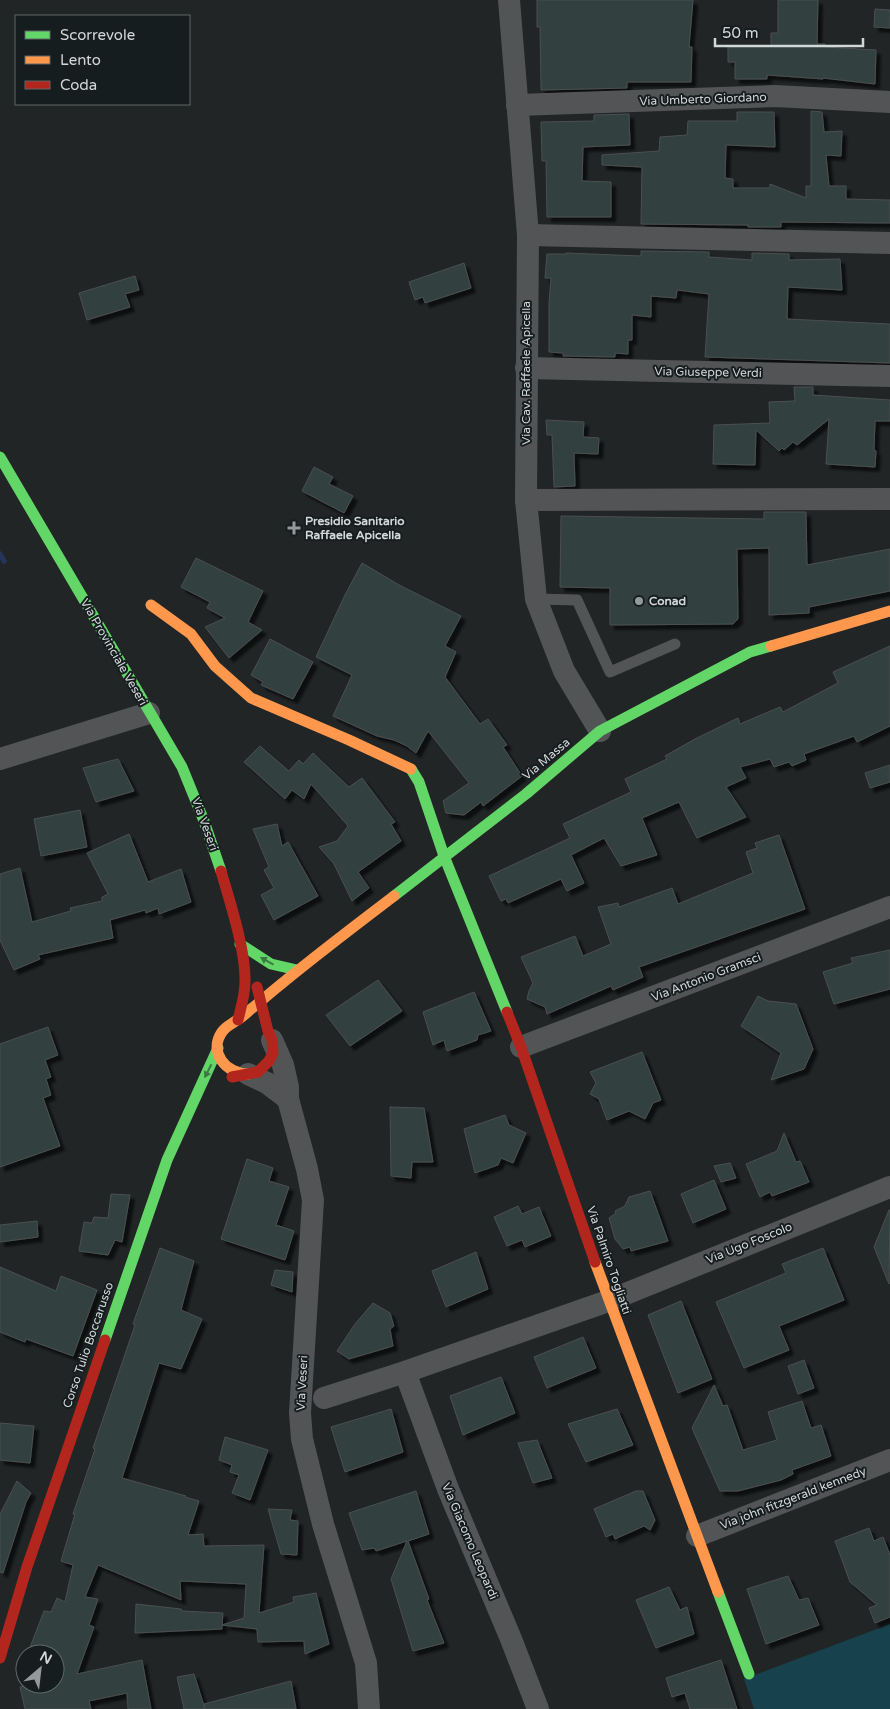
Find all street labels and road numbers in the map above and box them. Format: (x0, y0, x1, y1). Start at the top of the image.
street label: Via Umberto Giordano (639, 90, 767, 108)
street label: Via Cav. Raffaele Apicella (519, 301, 533, 445)
street label: Via Giuseppe Verdi (654, 364, 762, 380)
street label: Via Provinciale Veseri (78, 596, 150, 708)
street label: Via Massa (519, 735, 573, 783)
street label: Via Veseri (189, 795, 221, 853)
street label: Via Antonio Gramsci (649, 950, 763, 1004)
street label: Via Palmiro Togliatti (584, 1204, 634, 1316)
street label: Via Ugo Foscolo (704, 1219, 794, 1267)
street label: Corso Tulio Boccarusso (60, 1280, 116, 1410)
street label: Via Veseri (294, 1355, 310, 1411)
street label: Via john fitzgerald kennedy (718, 1463, 869, 1532)
street label: Via Giacomo Leopardi (439, 1481, 501, 1601)

